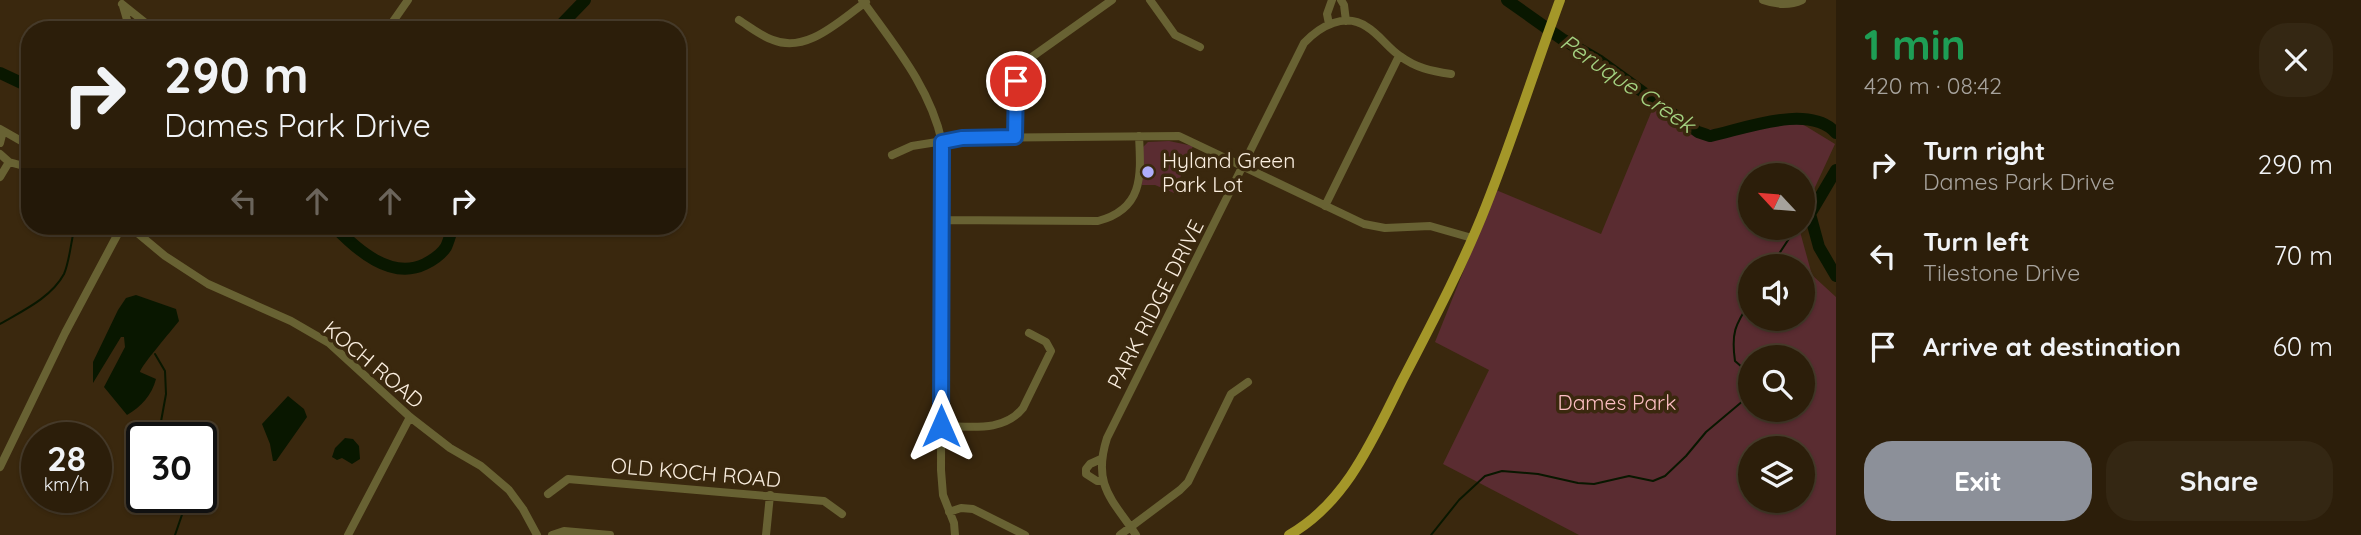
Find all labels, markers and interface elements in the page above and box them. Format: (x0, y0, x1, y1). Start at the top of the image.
text: 1 min (1864, 18, 1966, 71)
button: close (2259, 23, 2333, 97)
water label: Peruque Creek (1555, 27, 1702, 140)
text: 290 m (164, 44, 309, 105)
icon: right (49, 49, 140, 140)
pin (986, 51, 1046, 111)
icon: arrive (997, 62, 1035, 100)
text: 420 m · 08:42 (1864, 71, 2002, 100)
text: Dames Park Drive (164, 105, 431, 145)
text: Turn right (1923, 134, 2045, 167)
icon: right (1864, 146, 1902, 184)
place label: Hyland Green Park Lot (1162, 147, 1295, 197)
text: 290 m (2258, 148, 2333, 181)
north arrow (1738, 163, 1815, 240)
map controls (1738, 163, 1815, 513)
marker: Hyland Green Park Lot (1140, 164, 1156, 180)
text: Dames Park Drive (1923, 167, 2115, 196)
icon: left (225, 182, 263, 220)
icon: ahead (298, 182, 336, 220)
icon: ahead (371, 182, 409, 220)
icon: right (444, 182, 482, 220)
street label: PARK RIDGE DRIVE (1101, 215, 1209, 393)
text: Turn left (1923, 225, 2030, 258)
icon: left (1864, 237, 1902, 275)
text: 70 m (2273, 239, 2333, 272)
button: sound (1738, 254, 1815, 331)
text: Tilestone Drive (1923, 258, 2080, 287)
street label: KOCH ROAD (319, 315, 429, 413)
icon: arrive (1864, 328, 1902, 366)
text: Arrive at destination (1923, 330, 2181, 363)
text: 60 m (2273, 330, 2333, 363)
button: search (1738, 345, 1815, 422)
position arrow (904, 389, 978, 463)
park label: Dames Park (1558, 389, 1676, 415)
speed limit sign: 30 (126, 422, 217, 513)
text: 28 (47, 436, 86, 480)
button: layers (1738, 436, 1815, 513)
button: Exit (1864, 441, 2092, 521)
button: Share (2106, 441, 2333, 521)
street label: OLD KOCH ROAD (610, 452, 782, 492)
text: km/h (44, 473, 89, 496)

